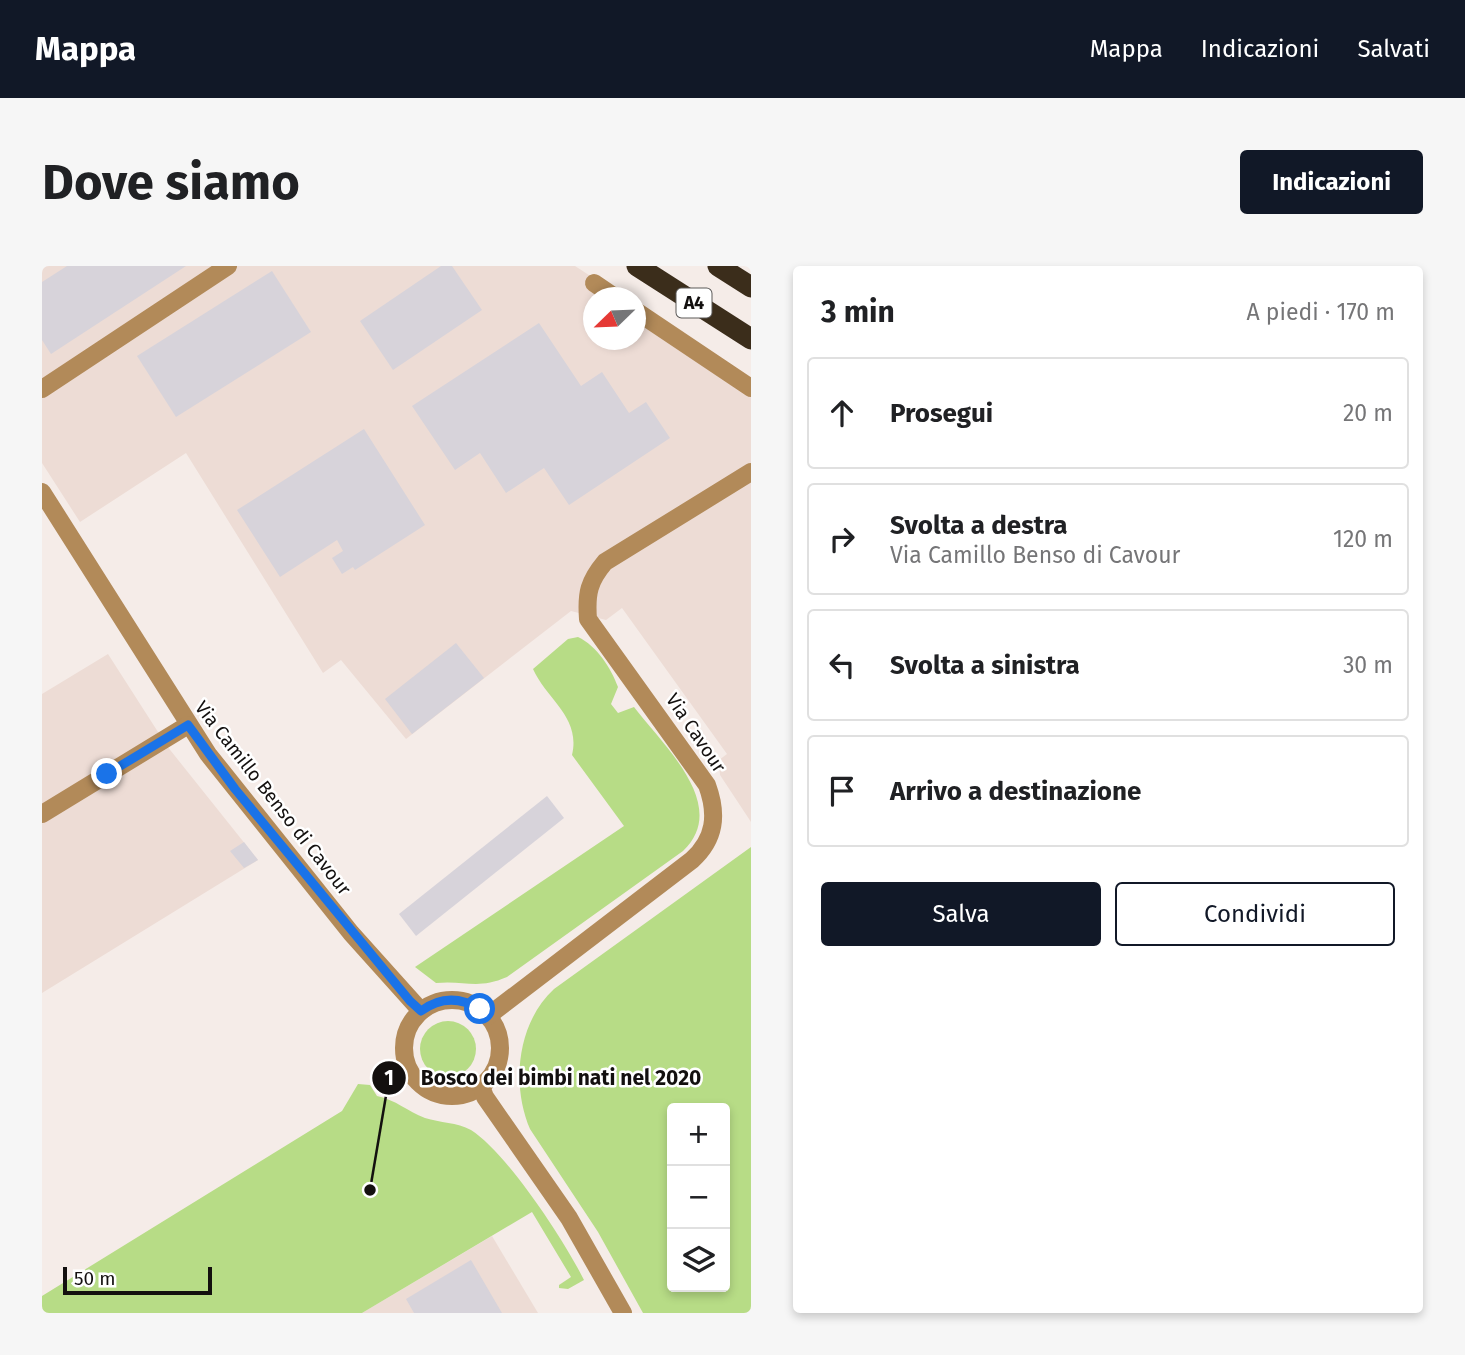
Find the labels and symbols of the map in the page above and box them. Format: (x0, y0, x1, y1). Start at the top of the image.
north arrow (583, 287, 646, 350)
road number: A4 (676, 288, 712, 318)
street label: Via Cavour (661, 689, 731, 778)
street label: Via Camillo Benso di Cavour (190, 696, 356, 900)
route end (91, 758, 122, 789)
route start (464, 993, 495, 1024)
callout: Bosco dei bimbi nati nel 2020 (371, 1057, 715, 1099)
text: 1 (384, 1065, 394, 1091)
text: Bosco dei bimbi nati nel 2020 (421, 1065, 701, 1091)
scale bar (63, 1264, 212, 1296)

